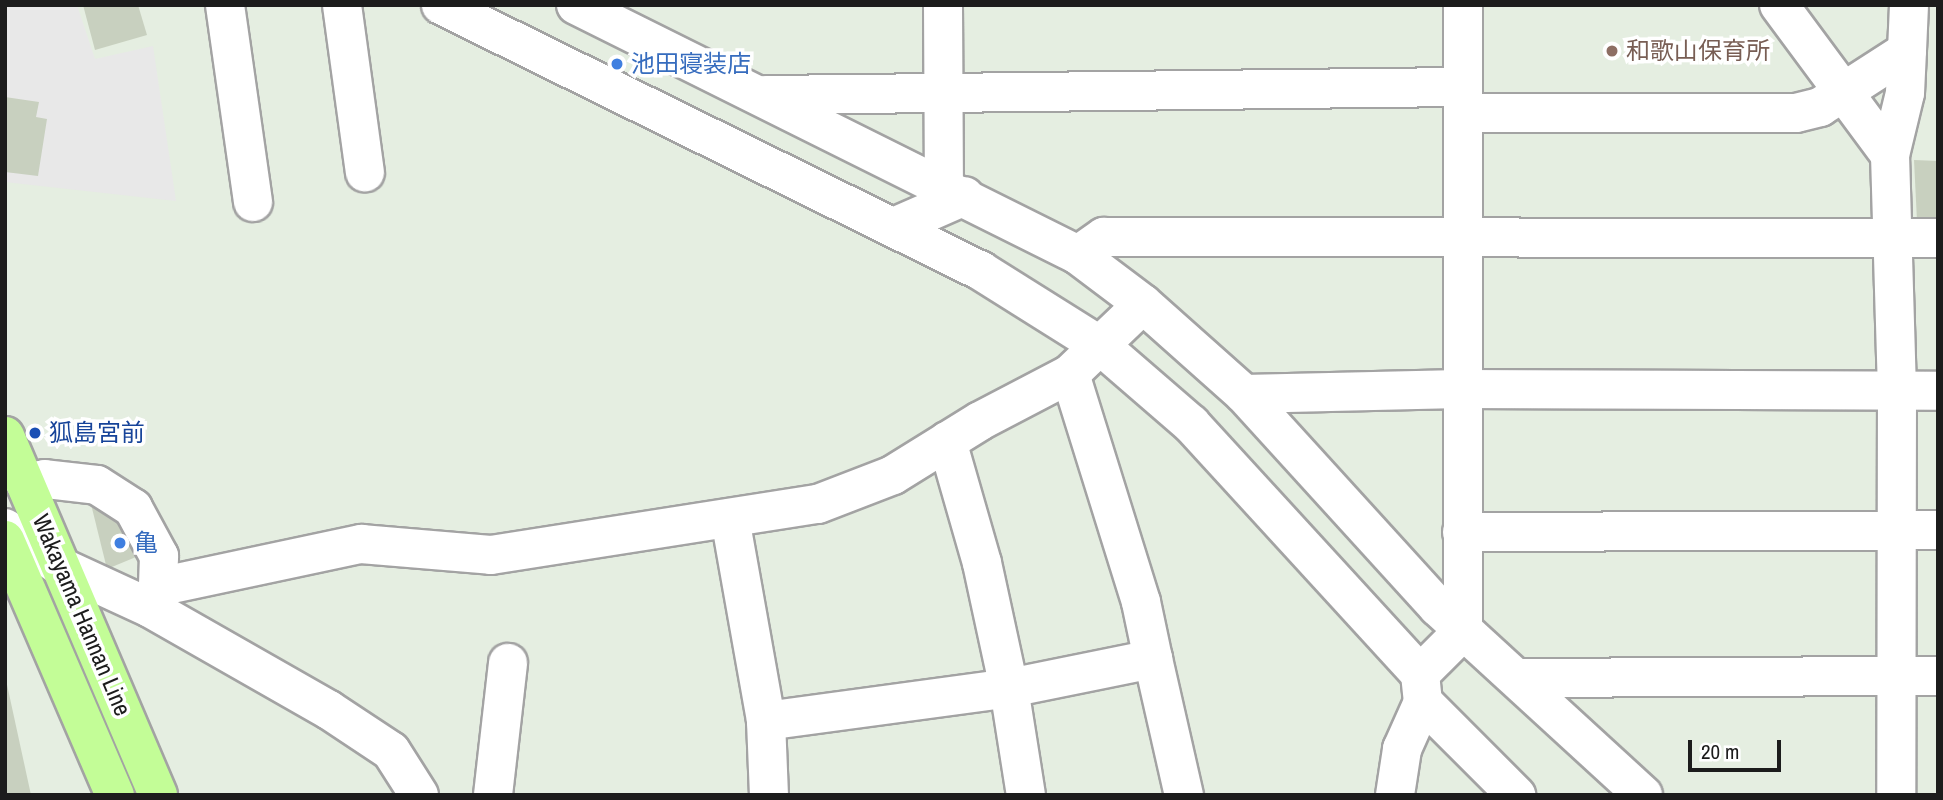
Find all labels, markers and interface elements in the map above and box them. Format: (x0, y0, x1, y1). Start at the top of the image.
place label: 和歌山保育所 (1626, 37, 1770, 65)
marker: 和歌山保育所 (1604, 43, 1620, 59)
place label: 池田寝装店 (631, 50, 751, 78)
marker: 池田寝装店 (609, 56, 625, 72)
place label: 狐島宮前 (49, 419, 145, 447)
marker: 狐島宮前 (27, 425, 43, 441)
street label: Wakayama Hannan Line (27, 510, 137, 720)
place label: 亀 (134, 529, 158, 557)
marker: 亀 (112, 535, 128, 551)
scale bar (1691, 726, 1784, 770)
text: 20 m (1701, 737, 1739, 766)

